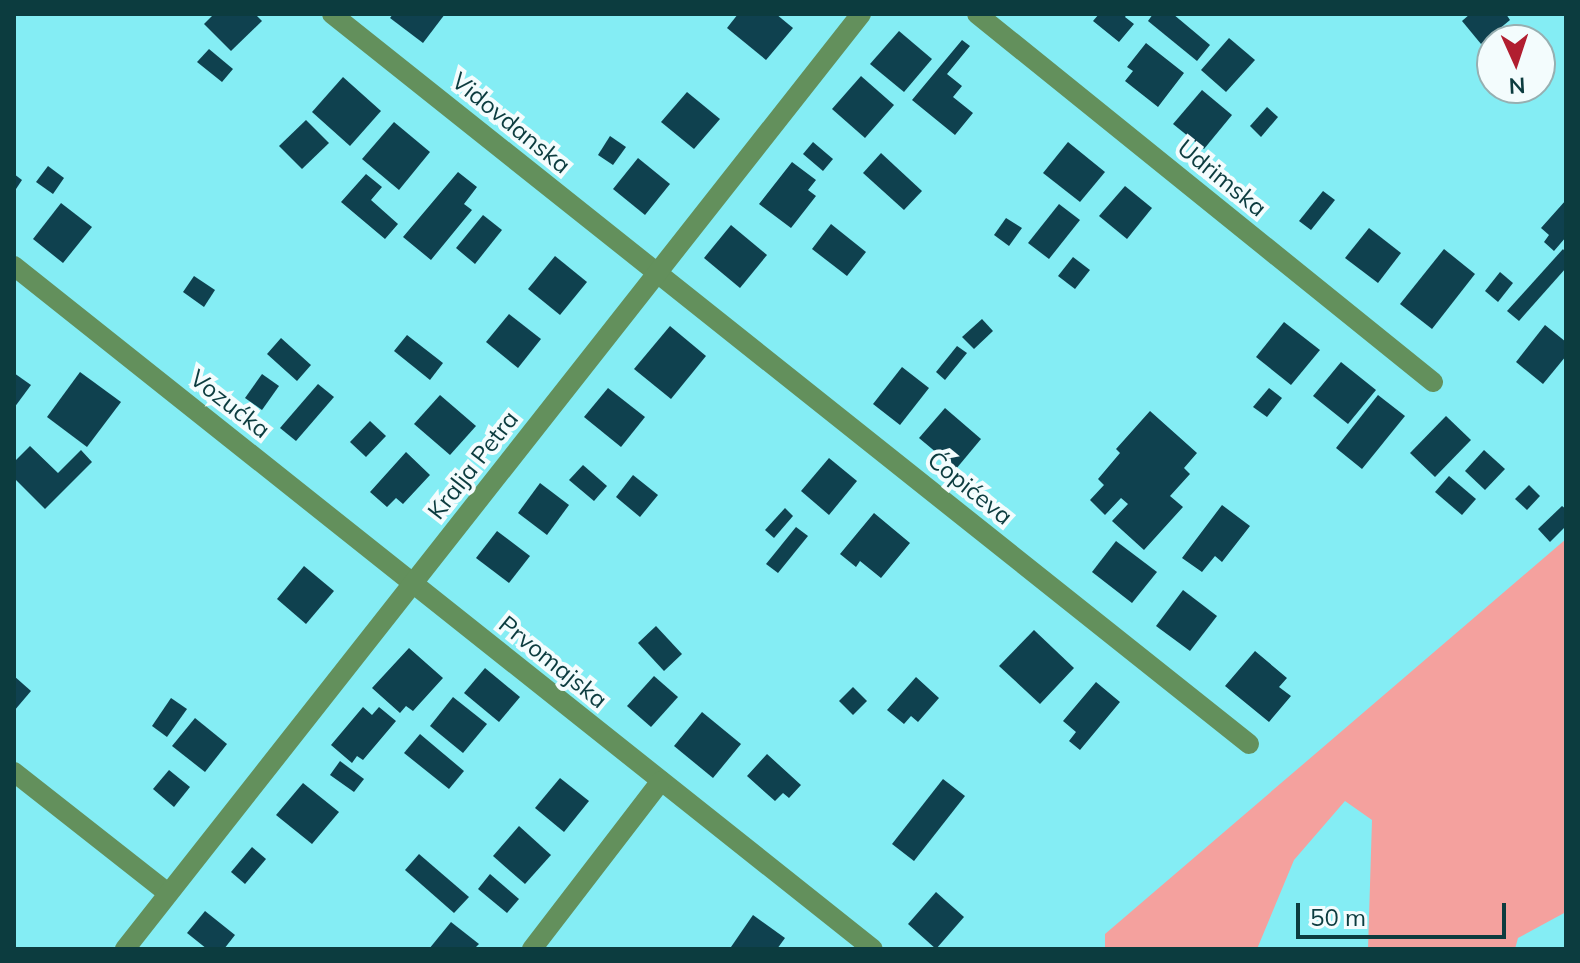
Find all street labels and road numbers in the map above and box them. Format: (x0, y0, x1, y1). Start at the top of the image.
street label: Vidovdanska (446, 66, 576, 180)
street label: Udrimska (1172, 133, 1272, 223)
street label: Vozućka (184, 364, 276, 444)
street label: Kralja Petra (422, 405, 524, 525)
street label: Ćopićeva (922, 445, 1018, 531)
street label: Prvomajska (493, 610, 613, 714)

